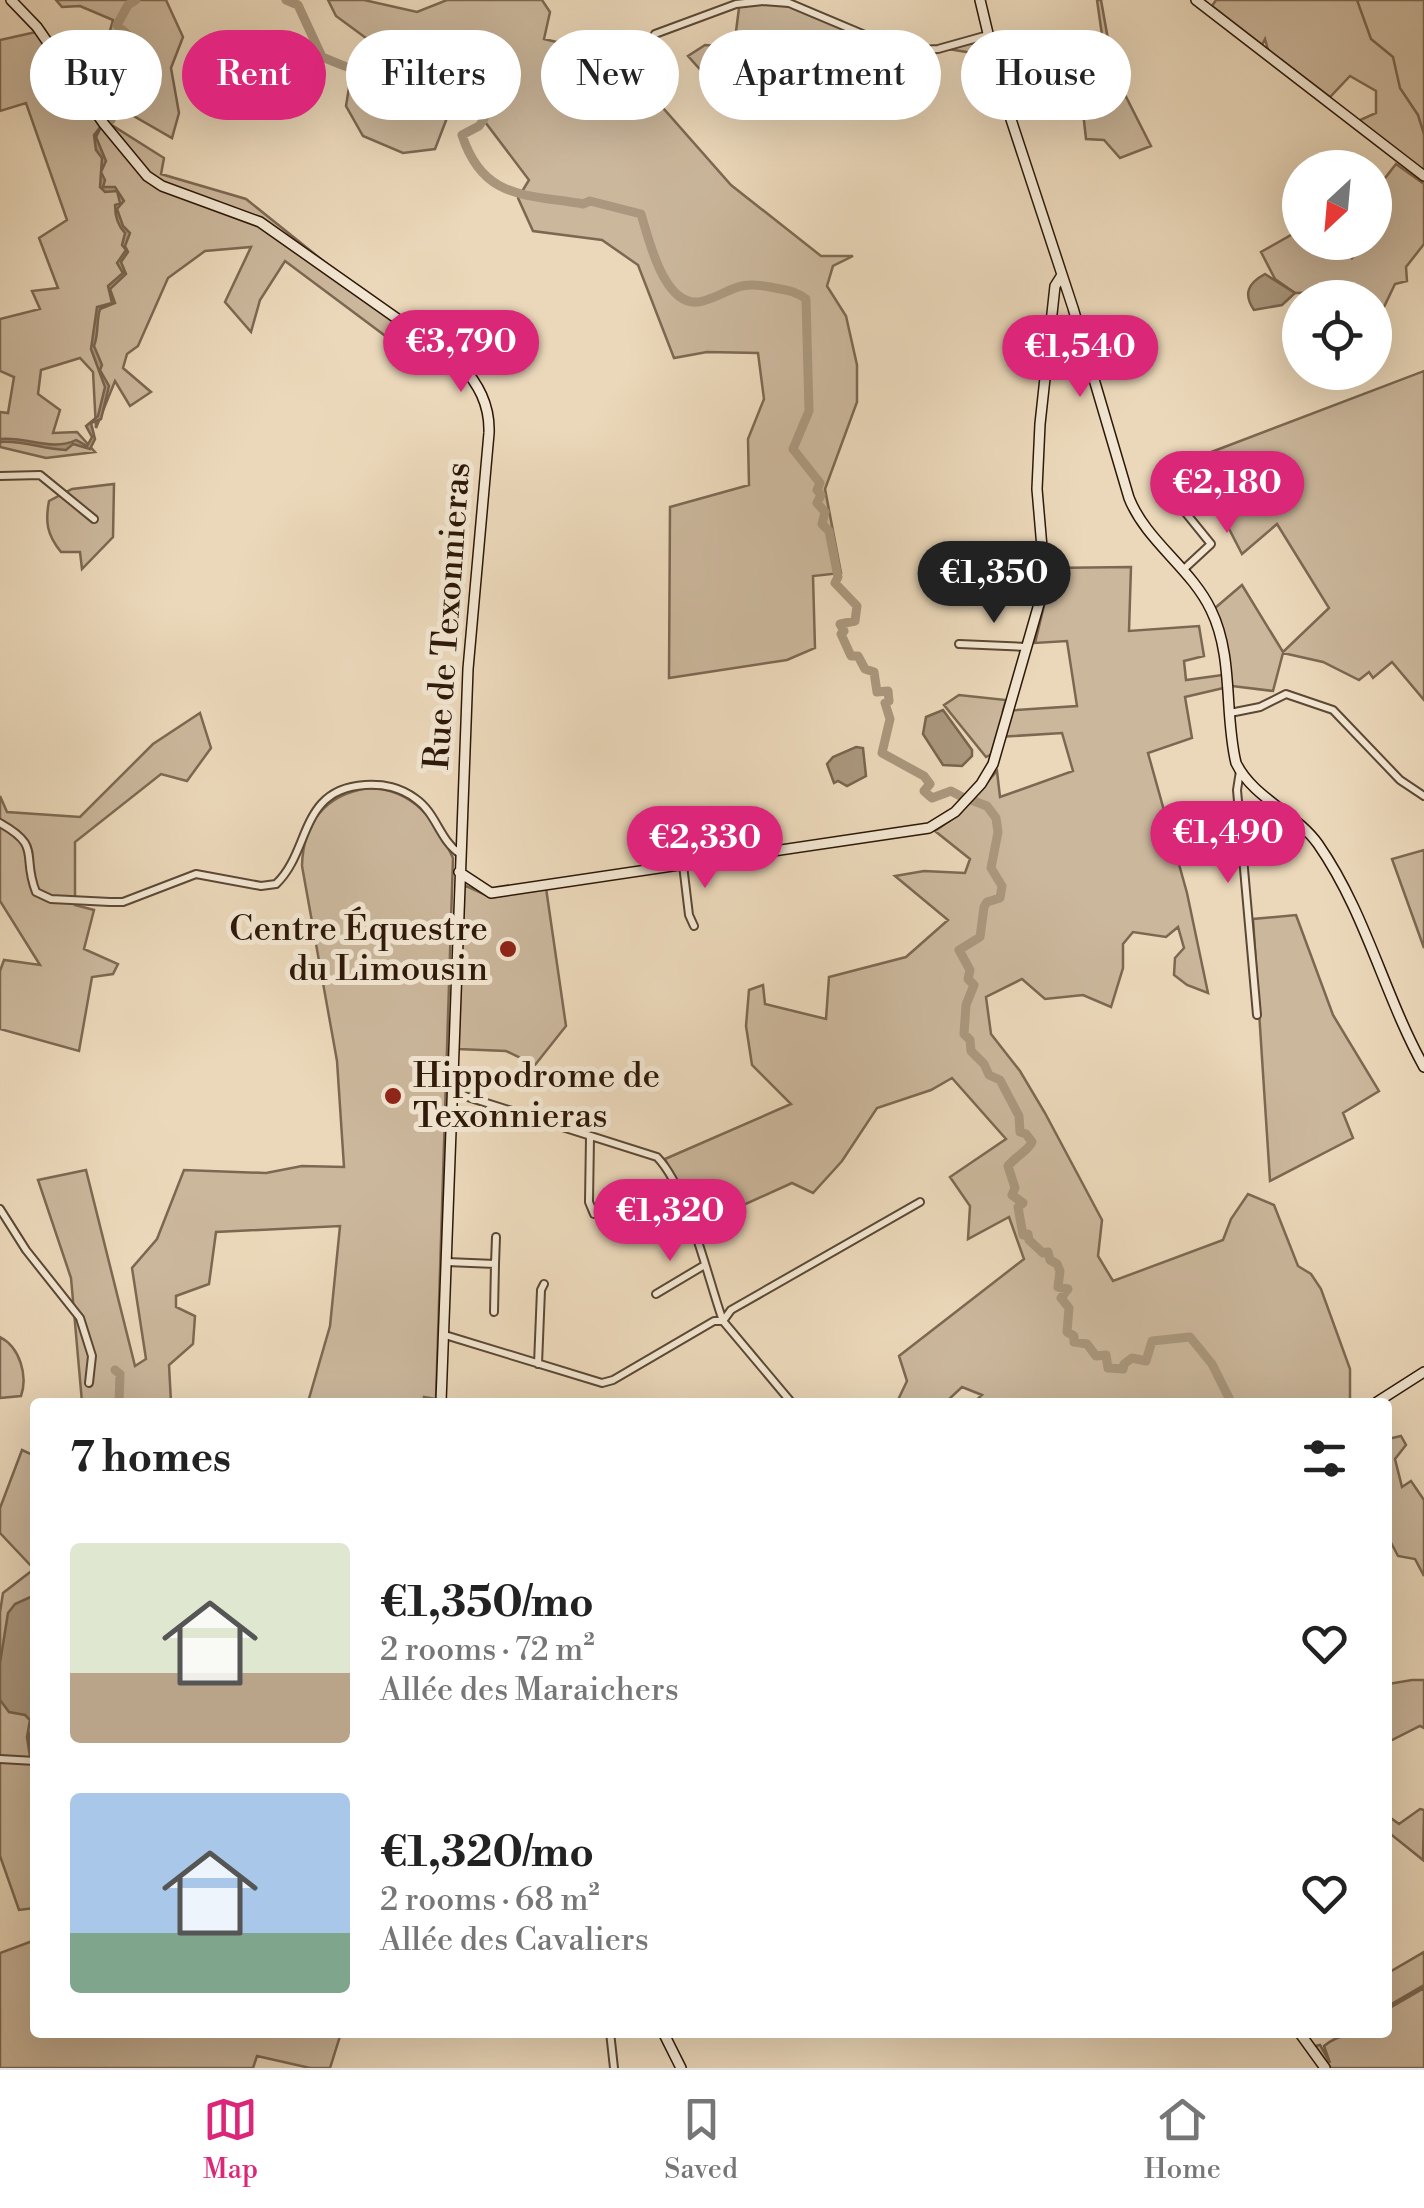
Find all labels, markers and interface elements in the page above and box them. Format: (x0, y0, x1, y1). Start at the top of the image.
chip: Buy (30, 30, 162, 120)
chip: Rent (182, 30, 326, 120)
chip: Filters (346, 30, 521, 120)
chip: New (541, 30, 679, 120)
chip: Apartment (699, 30, 941, 120)
chip: House (961, 30, 1131, 120)
north arrow (1282, 150, 1392, 260)
map controls (1282, 150, 1392, 390)
button: locate (1282, 280, 1392, 390)
pin: €3,790 (380, 310, 542, 395)
pin: €1,540 (999, 315, 1161, 400)
text: €3,790 (405, 322, 517, 362)
text: €1,540 (1024, 327, 1136, 367)
pin: €2,180 (1146, 451, 1308, 536)
street label: Rue de Texonnieras (416, 461, 480, 771)
text: €2,180 (1172, 463, 1282, 503)
pin: €1,350 (913, 541, 1075, 626)
text: €1,350 (940, 553, 1048, 593)
pin: €1,490 (1147, 801, 1309, 886)
pin: €2,330 (624, 806, 786, 891)
text: €1,490 (1172, 813, 1284, 853)
text: €2,330 (649, 818, 761, 858)
place label: Centre Équestre du Limousin (229, 906, 488, 991)
marker: Centre Équestre du Limousin (497, 938, 519, 960)
place label: Hippodrome de Texonnieras (413, 1055, 660, 1138)
marker: Hippodrome de Texonnieras (382, 1085, 404, 1107)
pin: €1,320 (589, 1179, 751, 1264)
text: €1,320 (616, 1191, 724, 1231)
icon: filters (1297, 1431, 1352, 1486)
text: 7 homes (70, 1432, 231, 1485)
text: €1,350/mo (380, 1577, 594, 1630)
icon: home (150, 1583, 270, 1703)
icon: heart (1297, 1616, 1352, 1671)
text: 2 rooms · 72 m² (380, 1630, 595, 1670)
text: Allée des Maraichers (380, 1670, 679, 1710)
text: €1,320/mo (380, 1827, 594, 1880)
icon: home (150, 1833, 270, 1953)
icon: heart (1297, 1866, 1352, 1921)
text: 2 rooms · 68 m² (380, 1880, 600, 1920)
text: Allée des Cavaliers (380, 1920, 649, 1960)
tab: Map (203, 2092, 258, 2187)
tab: Saved (664, 2092, 738, 2187)
tab: Home (1144, 2092, 1221, 2187)

